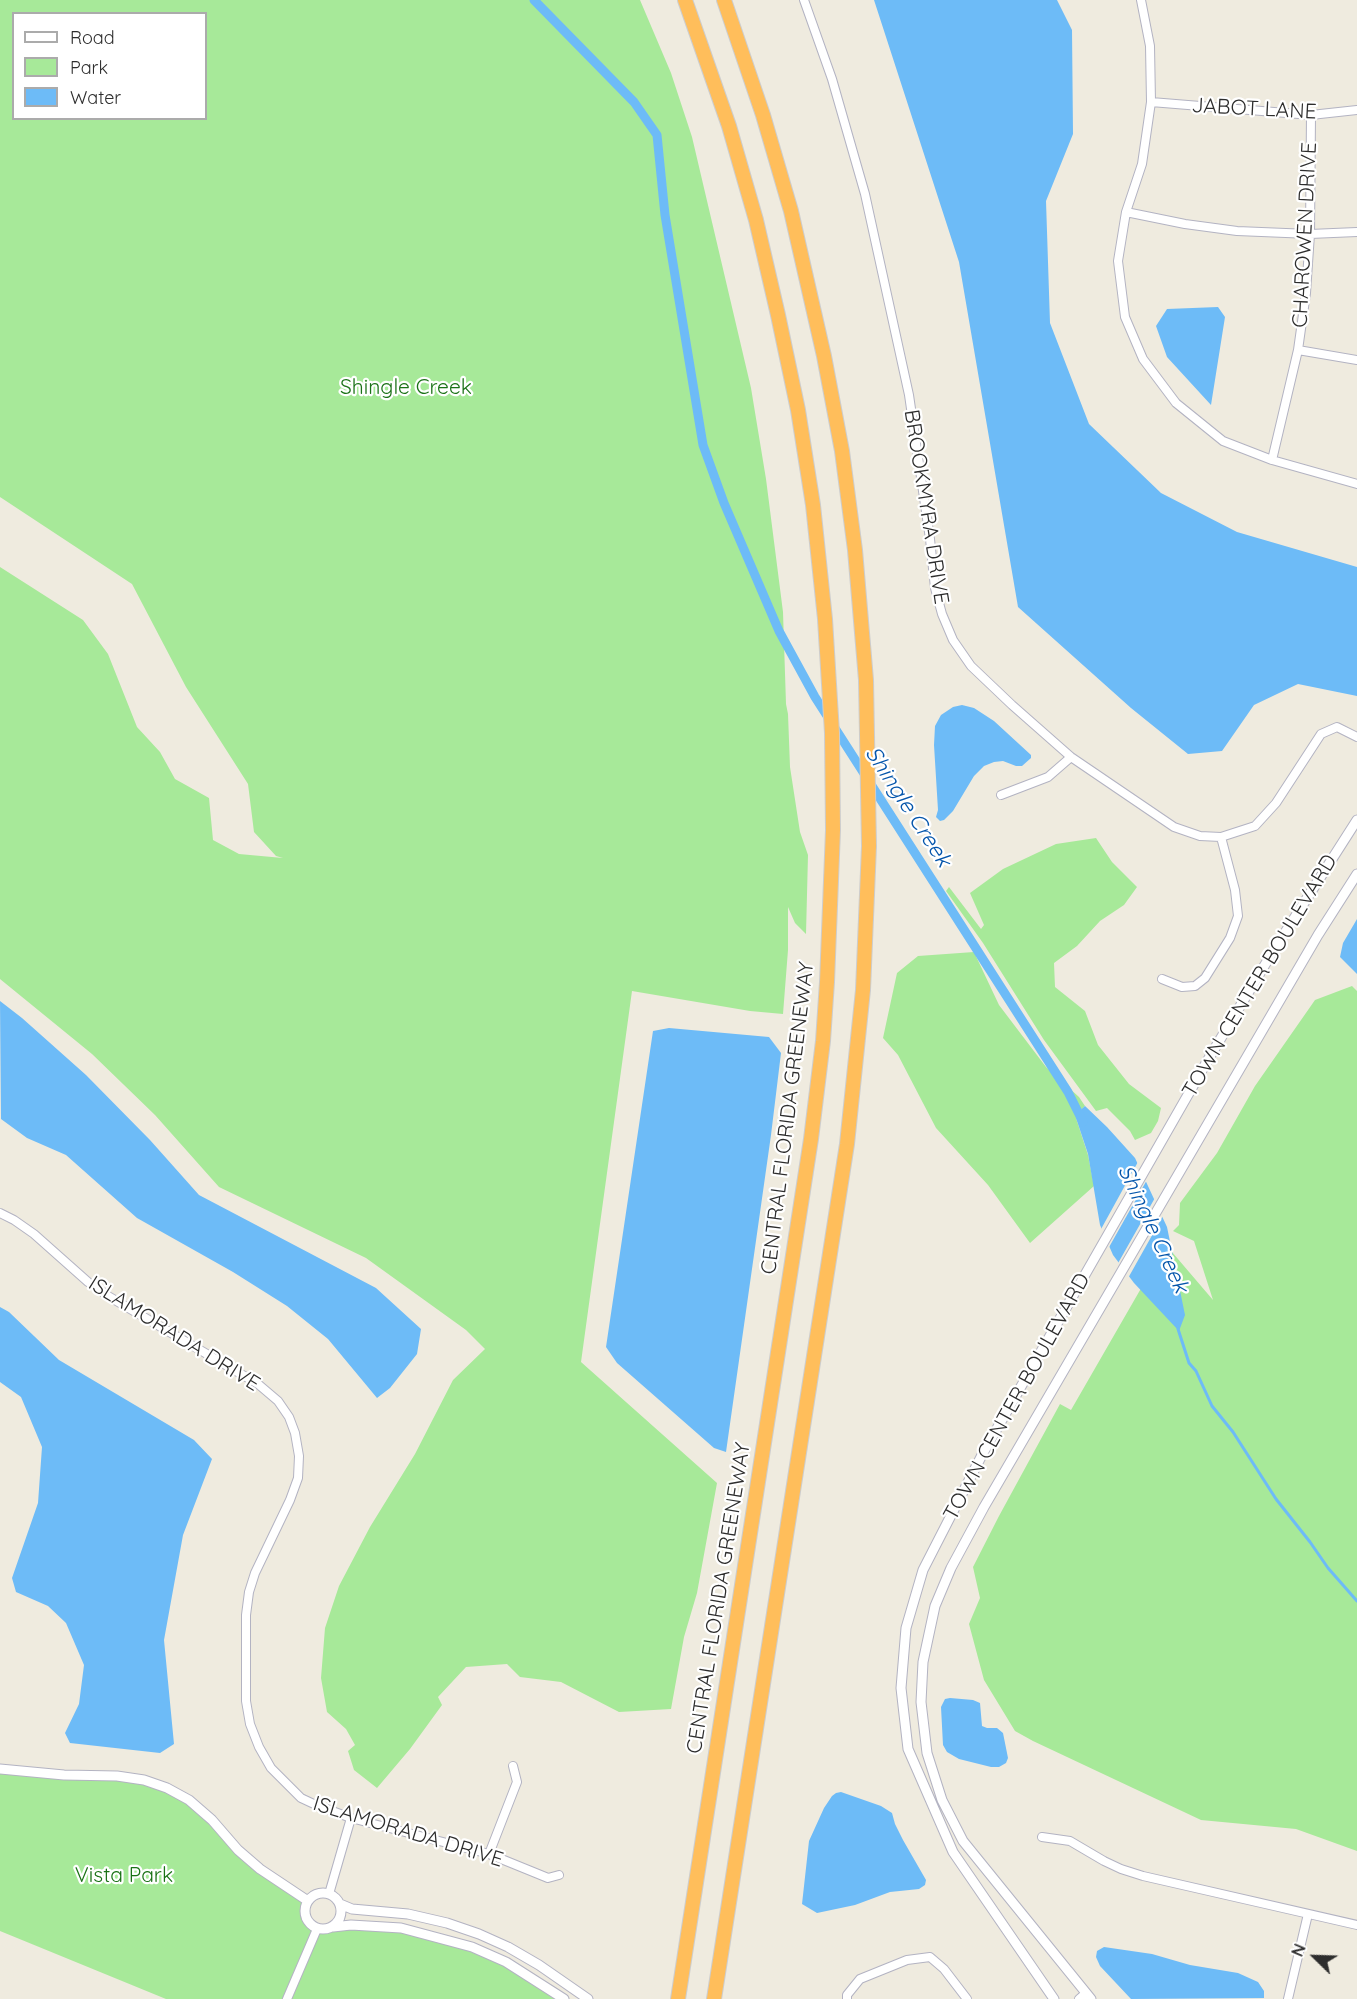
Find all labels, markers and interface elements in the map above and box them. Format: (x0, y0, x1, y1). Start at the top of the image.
legend (12, 12, 207, 120)
text: Road (70, 26, 115, 49)
text: Park (70, 56, 108, 79)
text: Water (70, 86, 121, 109)
street label: JABOT LANE (1191, 93, 1317, 125)
street label: CHAROWEN DRIVE (1288, 142, 1322, 328)
park label: Shingle Creek (340, 375, 472, 401)
street label: BROOKMYRA DRIVE (898, 408, 954, 606)
water label: Shingle Creek (859, 742, 957, 872)
street label: TOWN CENTER BOULEVARD (1177, 850, 1343, 1102)
street label: CENTRAL FLORIDA GREENEWAY (756, 960, 820, 1276)
water label: Shingle Creek (1112, 1161, 1194, 1297)
street label: TOWN CENTER BOULEVARD (938, 1269, 1096, 1525)
street label: ISLAMORADA DRIVE (84, 1271, 264, 1397)
street label: CENTRAL FLORIDA GREENEWAY (682, 1441, 756, 1755)
street label: ISLAMORADA DRIVE (310, 1791, 506, 1873)
park label: Vista Park (75, 1863, 173, 1889)
north arrow (1285, 1927, 1345, 1987)
text: N (1287, 1941, 1310, 1959)

